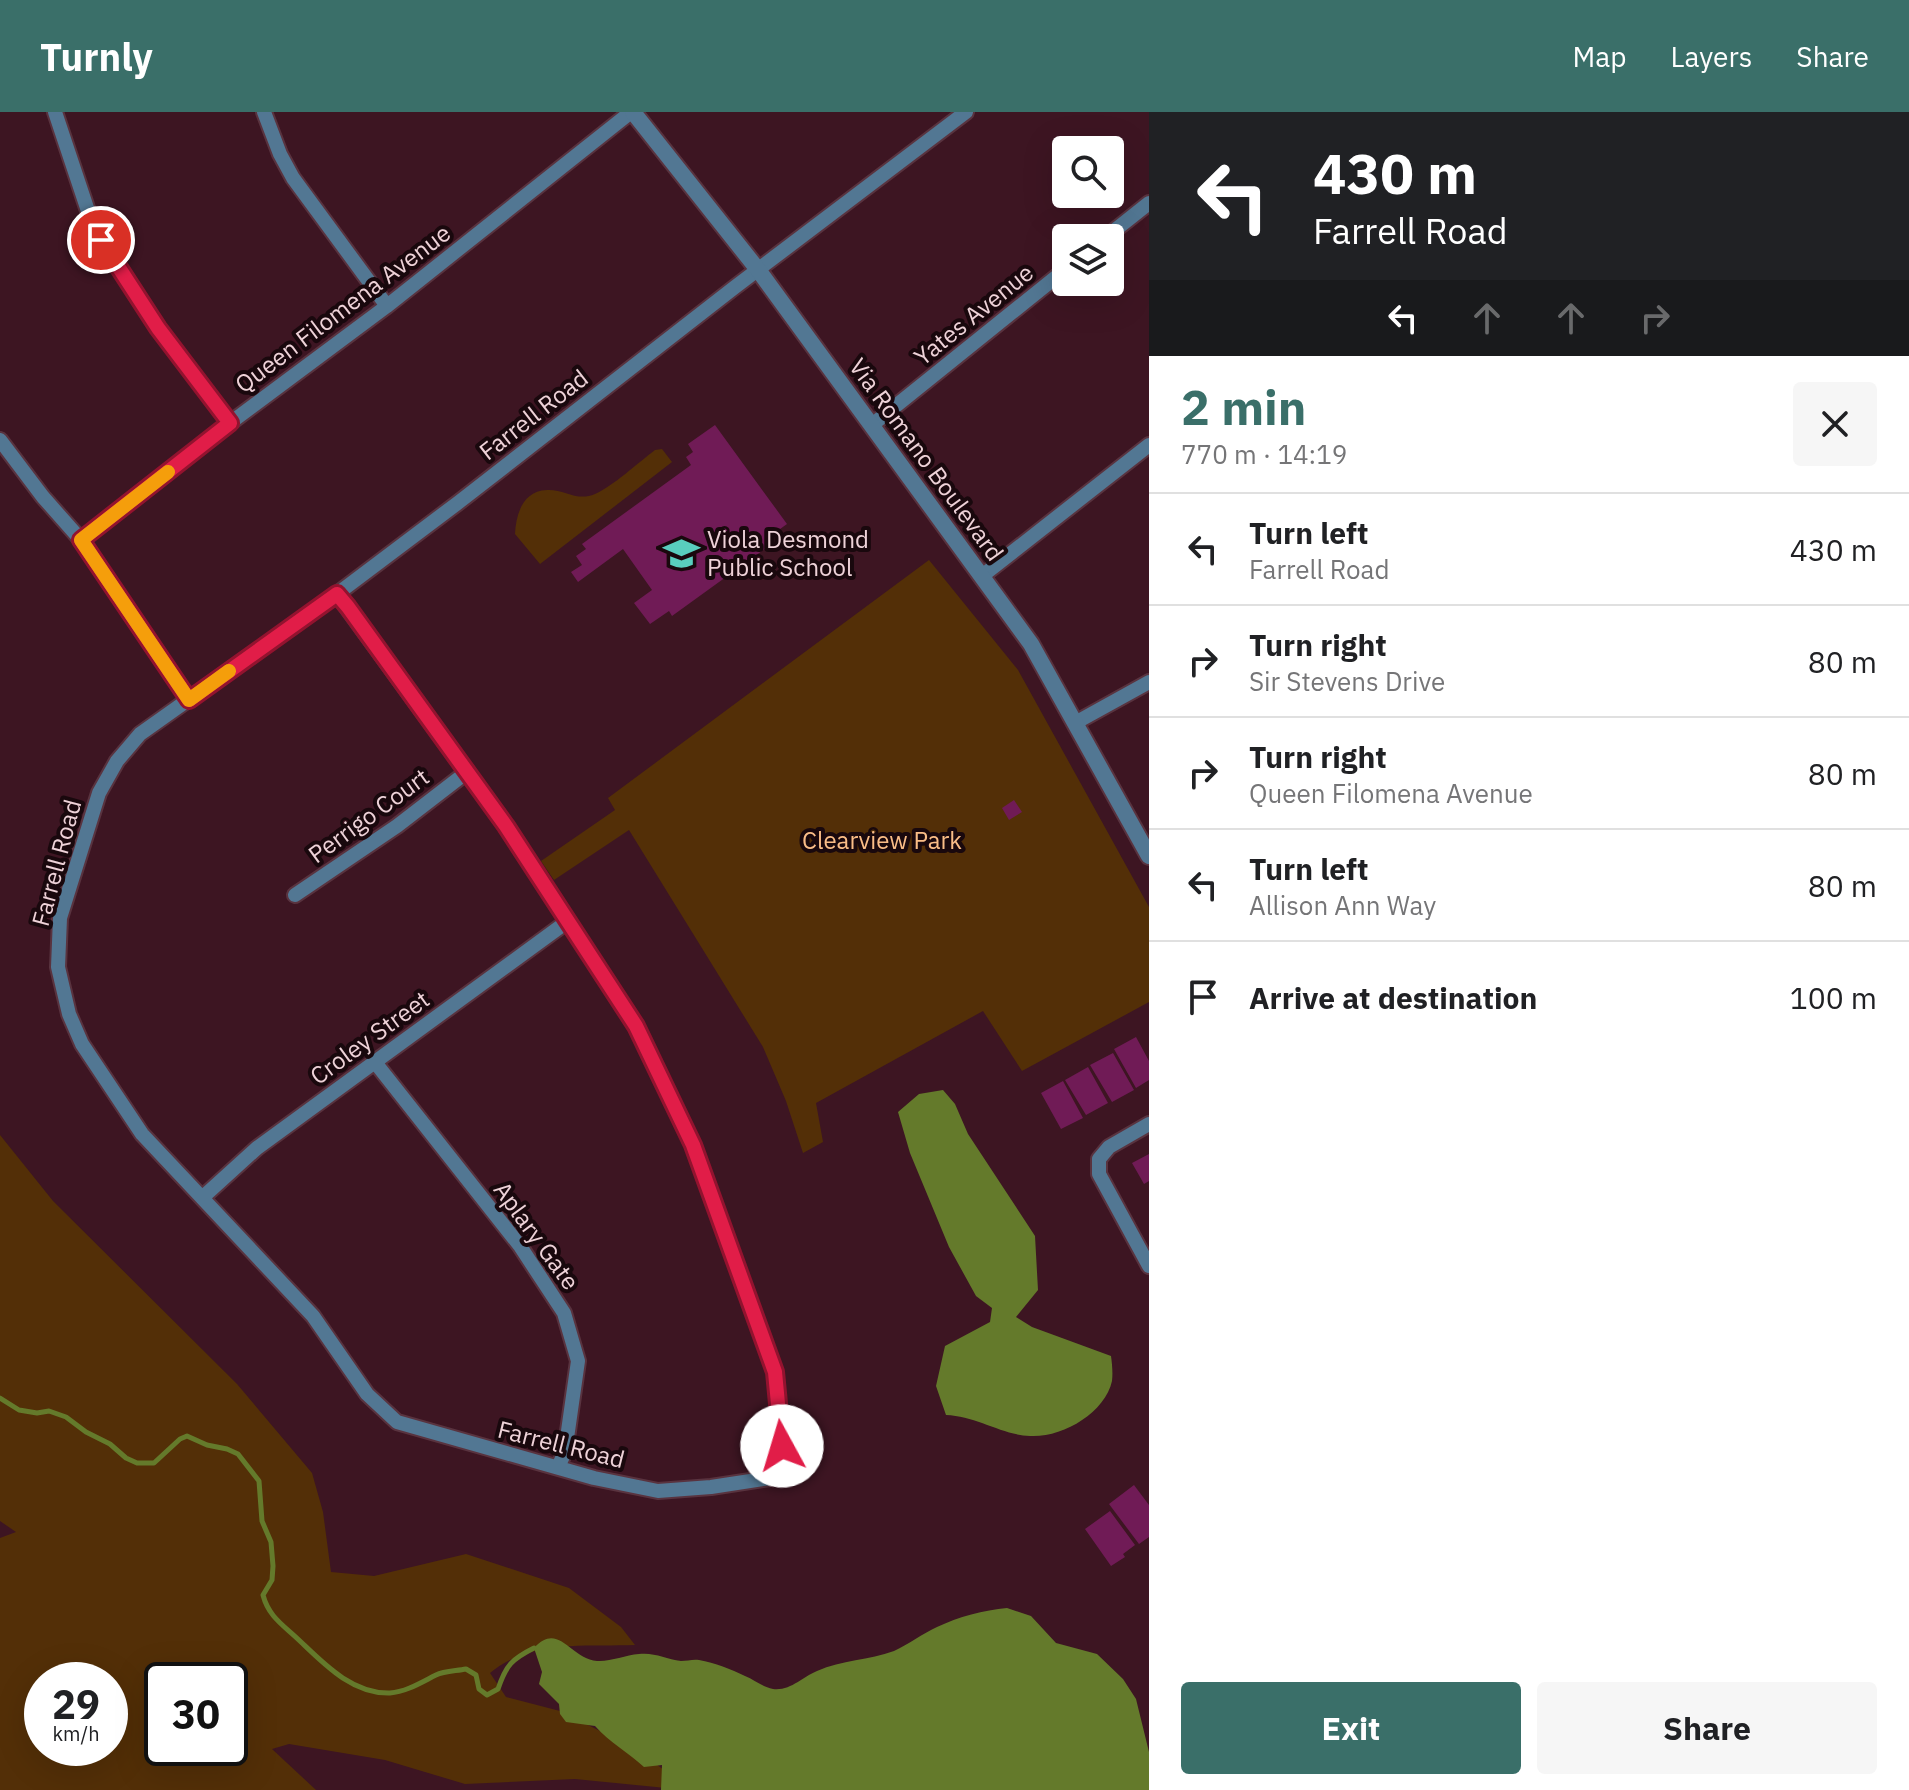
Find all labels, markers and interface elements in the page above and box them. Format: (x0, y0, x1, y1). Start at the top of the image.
text: Turnly (40, 32, 153, 81)
text: Map (1572, 38, 1626, 75)
text: Layers (1670, 38, 1752, 75)
text: Share (1796, 38, 1869, 75)
map controls (1052, 136, 1124, 296)
button: search (1052, 136, 1124, 208)
text: 430 m (1313, 137, 1477, 209)
icon: left (1181, 144, 1285, 248)
pin (67, 206, 135, 274)
text: Farrell Road (1313, 207, 1508, 254)
street label: Queen Filomena Avenue (228, 217, 457, 400)
icon: arrive (79, 218, 123, 262)
button: layers (1052, 224, 1124, 296)
street label: Yates Avenue (907, 256, 1040, 372)
icon: left (1381, 296, 1425, 340)
icon: ahead (1465, 296, 1509, 340)
icon: ahead (1549, 296, 1593, 340)
icon: right (1633, 296, 1677, 340)
street label: Via Romano Boulevard (842, 352, 1011, 567)
street label: Farrell Road (472, 362, 594, 467)
text: 2 min (1181, 376, 1306, 438)
button: close (1793, 382, 1877, 466)
text: 770 m · 14:19 (1181, 437, 1347, 471)
text: Turn left (1249, 513, 1368, 552)
place label: Viola Desmond Public School (707, 523, 869, 583)
icon: left (1181, 527, 1225, 571)
text: 430 m (1790, 530, 1877, 569)
school or university icon: Viola Desmond Public School (662, 535, 700, 573)
text: Farrell Road (1249, 552, 1390, 586)
text: Turn right (1249, 625, 1387, 664)
icon: right (1181, 639, 1225, 683)
text: 80 m (1808, 642, 1877, 681)
text: Sir Stevens Drive (1249, 664, 1445, 698)
text: Turn right (1249, 737, 1387, 776)
icon: right (1181, 751, 1225, 795)
text: 80 m (1808, 754, 1877, 793)
street label: Perrigo Court (302, 761, 435, 870)
text: Queen Filomena Avenue (1249, 776, 1533, 810)
street label: Farrell Road (24, 796, 88, 930)
park label: Clearview Park (802, 824, 962, 856)
text: Turn left (1249, 849, 1368, 888)
icon: left (1181, 863, 1225, 907)
text: 80 m (1808, 866, 1877, 905)
text: Allison Ann Way (1249, 888, 1436, 922)
icon: arrive (1181, 975, 1225, 1019)
text: Arrive at destination (1249, 978, 1537, 1017)
text: 100 m (1790, 978, 1877, 1017)
street label: Croley Street (303, 983, 435, 1091)
street label: Aplary Gate (487, 1175, 587, 1296)
position arrow (740, 1404, 824, 1488)
street label: Farrell Road (494, 1413, 628, 1475)
speed limit sign: 30 (144, 1662, 248, 1766)
text: 29 (52, 1678, 100, 1730)
button: Exit (1181, 1682, 1521, 1774)
button: Share (1537, 1682, 1877, 1774)
text: km/h (52, 1720, 100, 1747)

